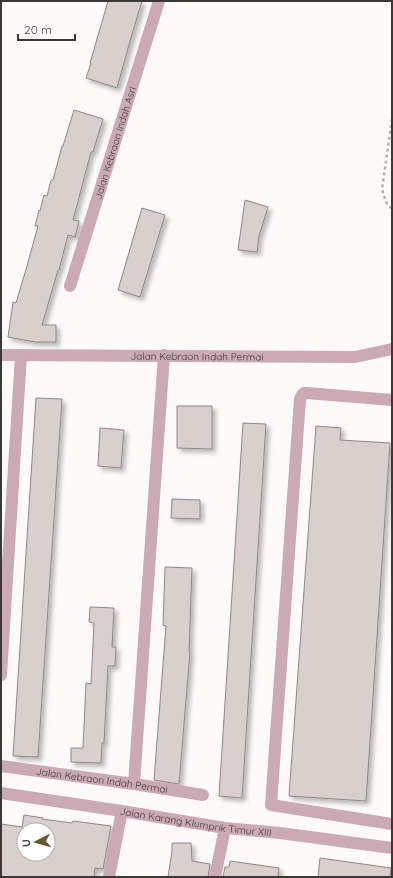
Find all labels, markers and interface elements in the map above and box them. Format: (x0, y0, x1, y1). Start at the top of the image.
scale bar (18, 16, 75, 42)
text: 20 m (24, 22, 52, 37)
street label: Jalan Kebraon Indah Asri (91, 85, 138, 201)
street label: Jalan Kebraon Indah Permai (131, 349, 263, 363)
street label: Jalan Kebraon Indah Permai (35, 764, 169, 796)
street label: Jalan Karang Klumprik Timur XIII (119, 804, 272, 839)
north arrow (16, 822, 56, 862)
text: U (19, 838, 33, 848)

